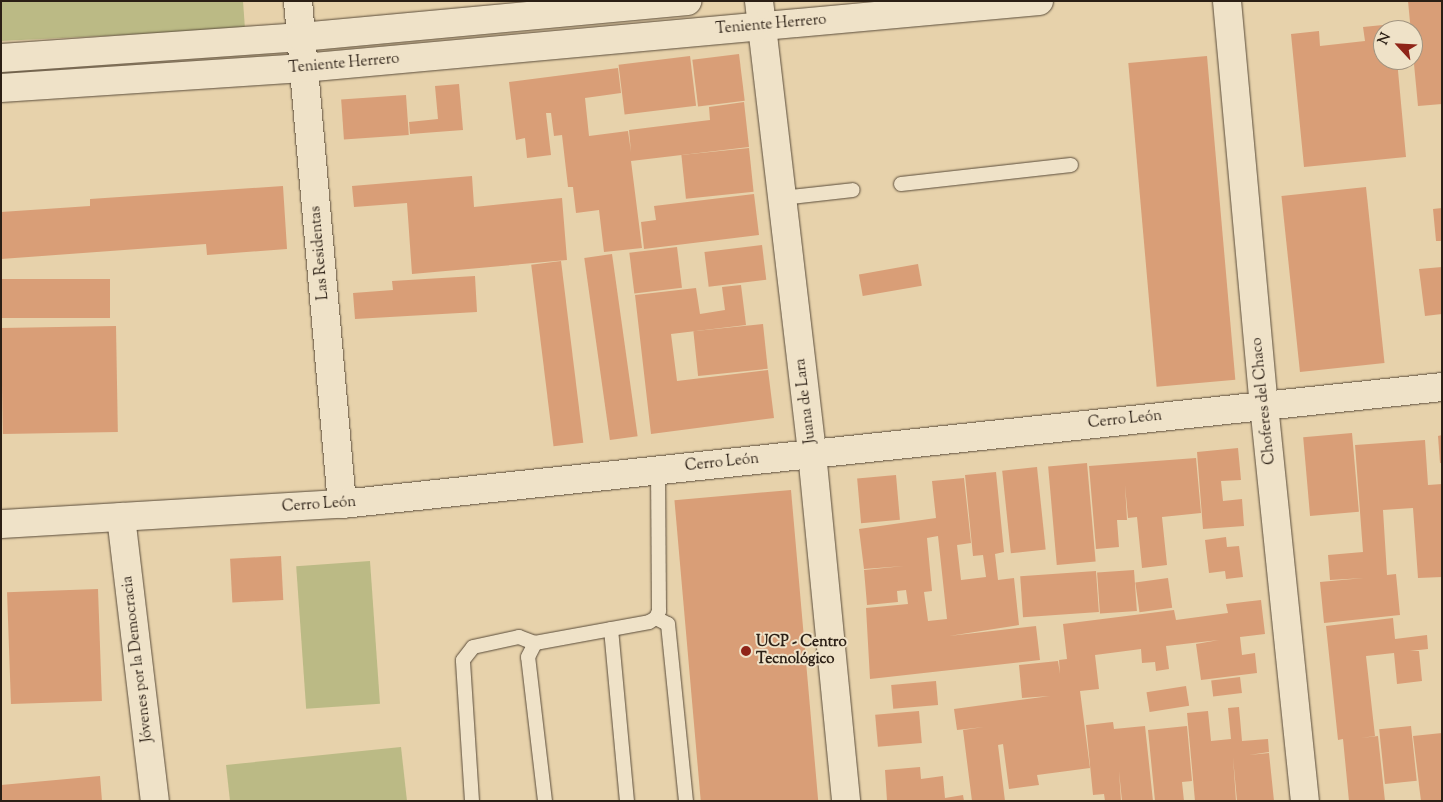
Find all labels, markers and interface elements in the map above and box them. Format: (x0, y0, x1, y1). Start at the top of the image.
street label: Teniente Herrero (715, 11, 827, 39)
north arrow (1373, 20, 1423, 70)
text: N (1374, 30, 1397, 48)
street label: Teniente Herrero (288, 50, 400, 78)
street label: Las Residentas (307, 205, 333, 301)
street label: Choferes del Chaco (1248, 337, 1280, 465)
street label: Juana de Lara (792, 357, 820, 445)
street label: Cerro León (1087, 407, 1163, 433)
street label: Cerro León (684, 450, 760, 476)
street label: Cerro León (281, 493, 357, 517)
street label: Jóvenes por la Democracia (119, 575, 157, 743)
place label: UCP - Centro Tecnológico (756, 633, 847, 668)
marker: UCP - Centro Tecnológico (740, 645, 752, 657)

